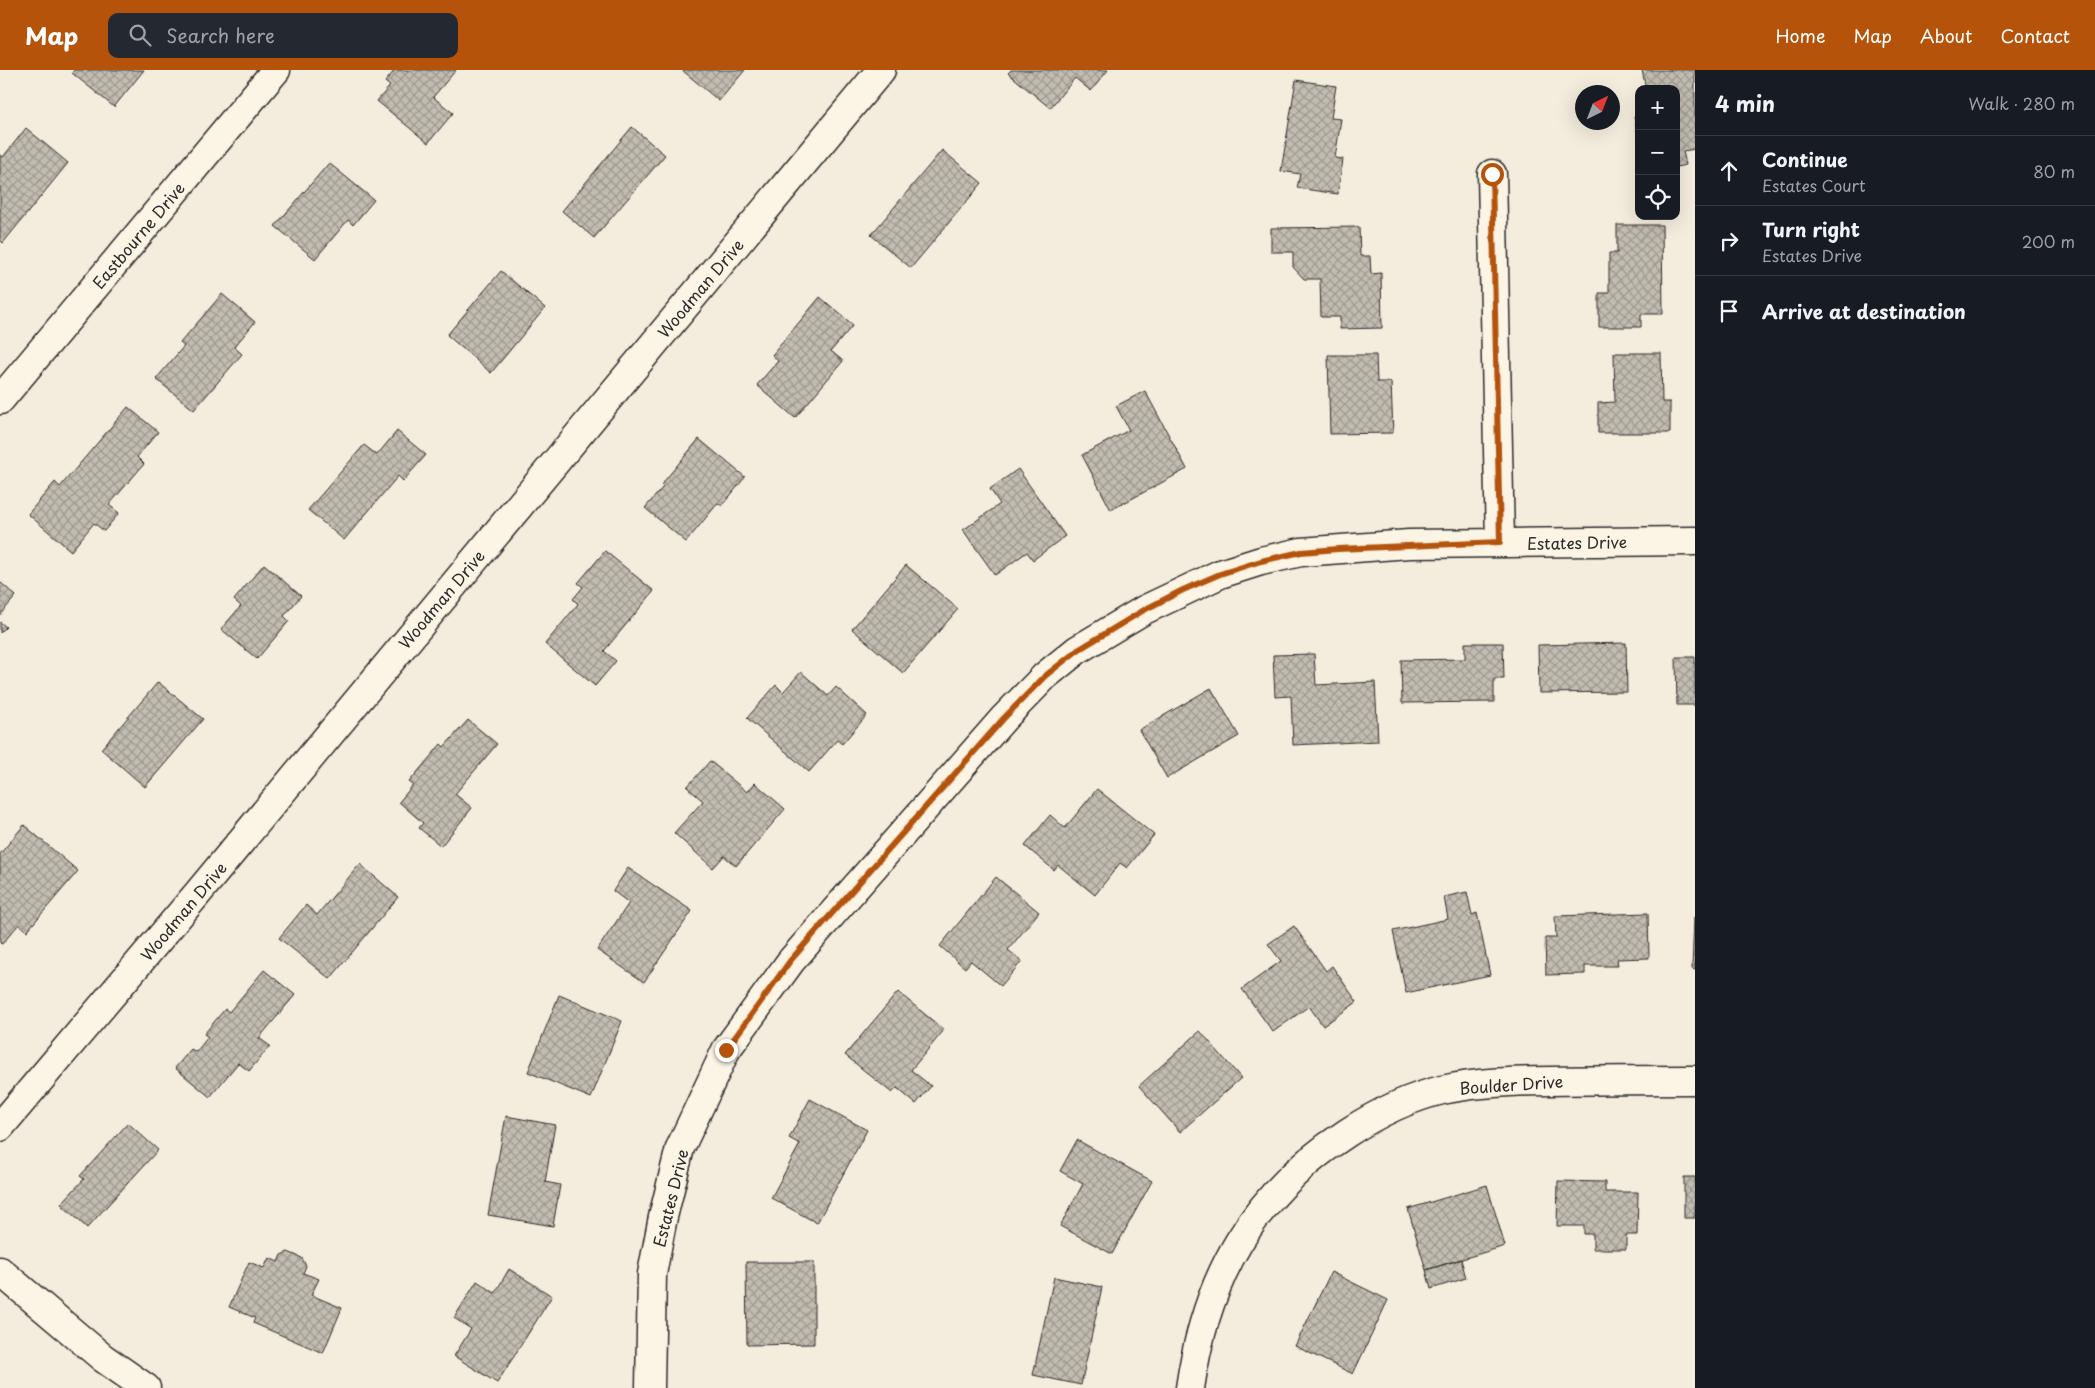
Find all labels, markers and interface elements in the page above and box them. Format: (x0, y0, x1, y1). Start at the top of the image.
search box (108, 13, 458, 58)
text: Map (25, 17, 78, 53)
icon: search (126, 21, 154, 49)
text: Search here (166, 21, 275, 49)
text: Home (1775, 22, 1825, 49)
text: Map (1853, 22, 1892, 49)
text: About (1920, 22, 1972, 49)
text: Contact (2000, 22, 2070, 49)
north arrow (1575, 85, 1620, 130)
map controls (1635, 85, 1680, 220)
button: + (1635, 85, 1680, 130)
text: 4 min (1715, 87, 1775, 119)
text: Walk · 280 m (1968, 91, 2075, 115)
button: − (1635, 130, 1680, 175)
text: Continue (1762, 145, 1848, 173)
icon: ahead (1715, 157, 1743, 185)
text: 80 m (2033, 159, 2075, 183)
route start (1481, 163, 1504, 186)
text: Estates Court (1762, 173, 1866, 197)
button: locate (1635, 175, 1680, 220)
street label: Eastbourne Drive (86, 177, 190, 293)
text: Turn right (1762, 215, 1860, 243)
icon: right (1715, 227, 1743, 255)
text: 200 m (2022, 229, 2075, 253)
street label: Woodman Drive (651, 233, 749, 343)
text: Estates Drive (1762, 243, 1862, 267)
icon: arrive (1715, 297, 1743, 325)
text: Arrive at destination (1762, 297, 1966, 325)
street label: Estates Drive (1527, 529, 1627, 555)
street label: Woodman Drive (392, 544, 490, 654)
street label: Woodman Drive (134, 856, 232, 966)
route end (715, 1039, 738, 1062)
street label: Boulder Drive (1458, 1068, 1564, 1100)
street label: Estates Drive (646, 1147, 694, 1249)

